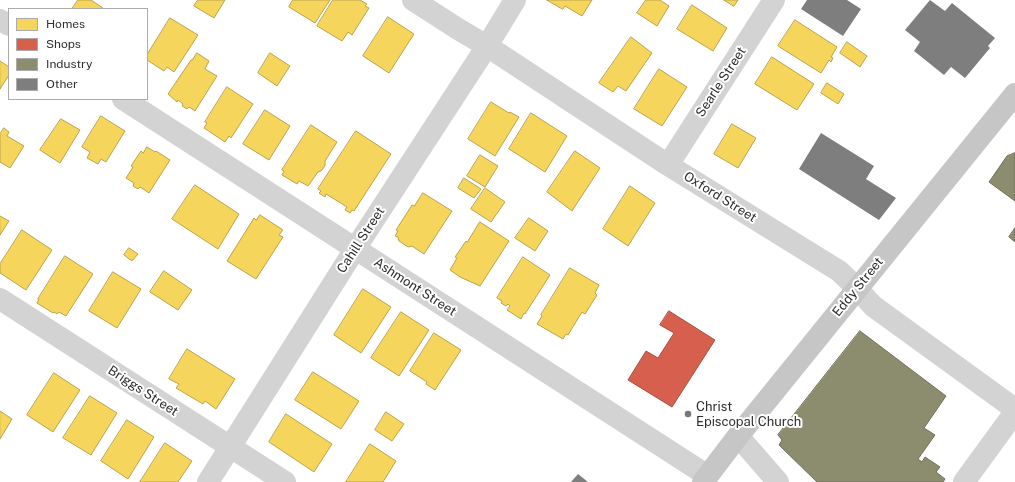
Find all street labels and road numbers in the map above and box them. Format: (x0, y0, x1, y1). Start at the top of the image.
street label: Searle Street (693, 44, 749, 120)
street label: Oxford Street (681, 168, 759, 226)
street label: Cahill Street (334, 204, 388, 276)
street label: Eddy Street (829, 254, 887, 320)
street label: Ashmont Street (371, 255, 459, 319)
street label: Briggs Street (105, 363, 181, 419)

